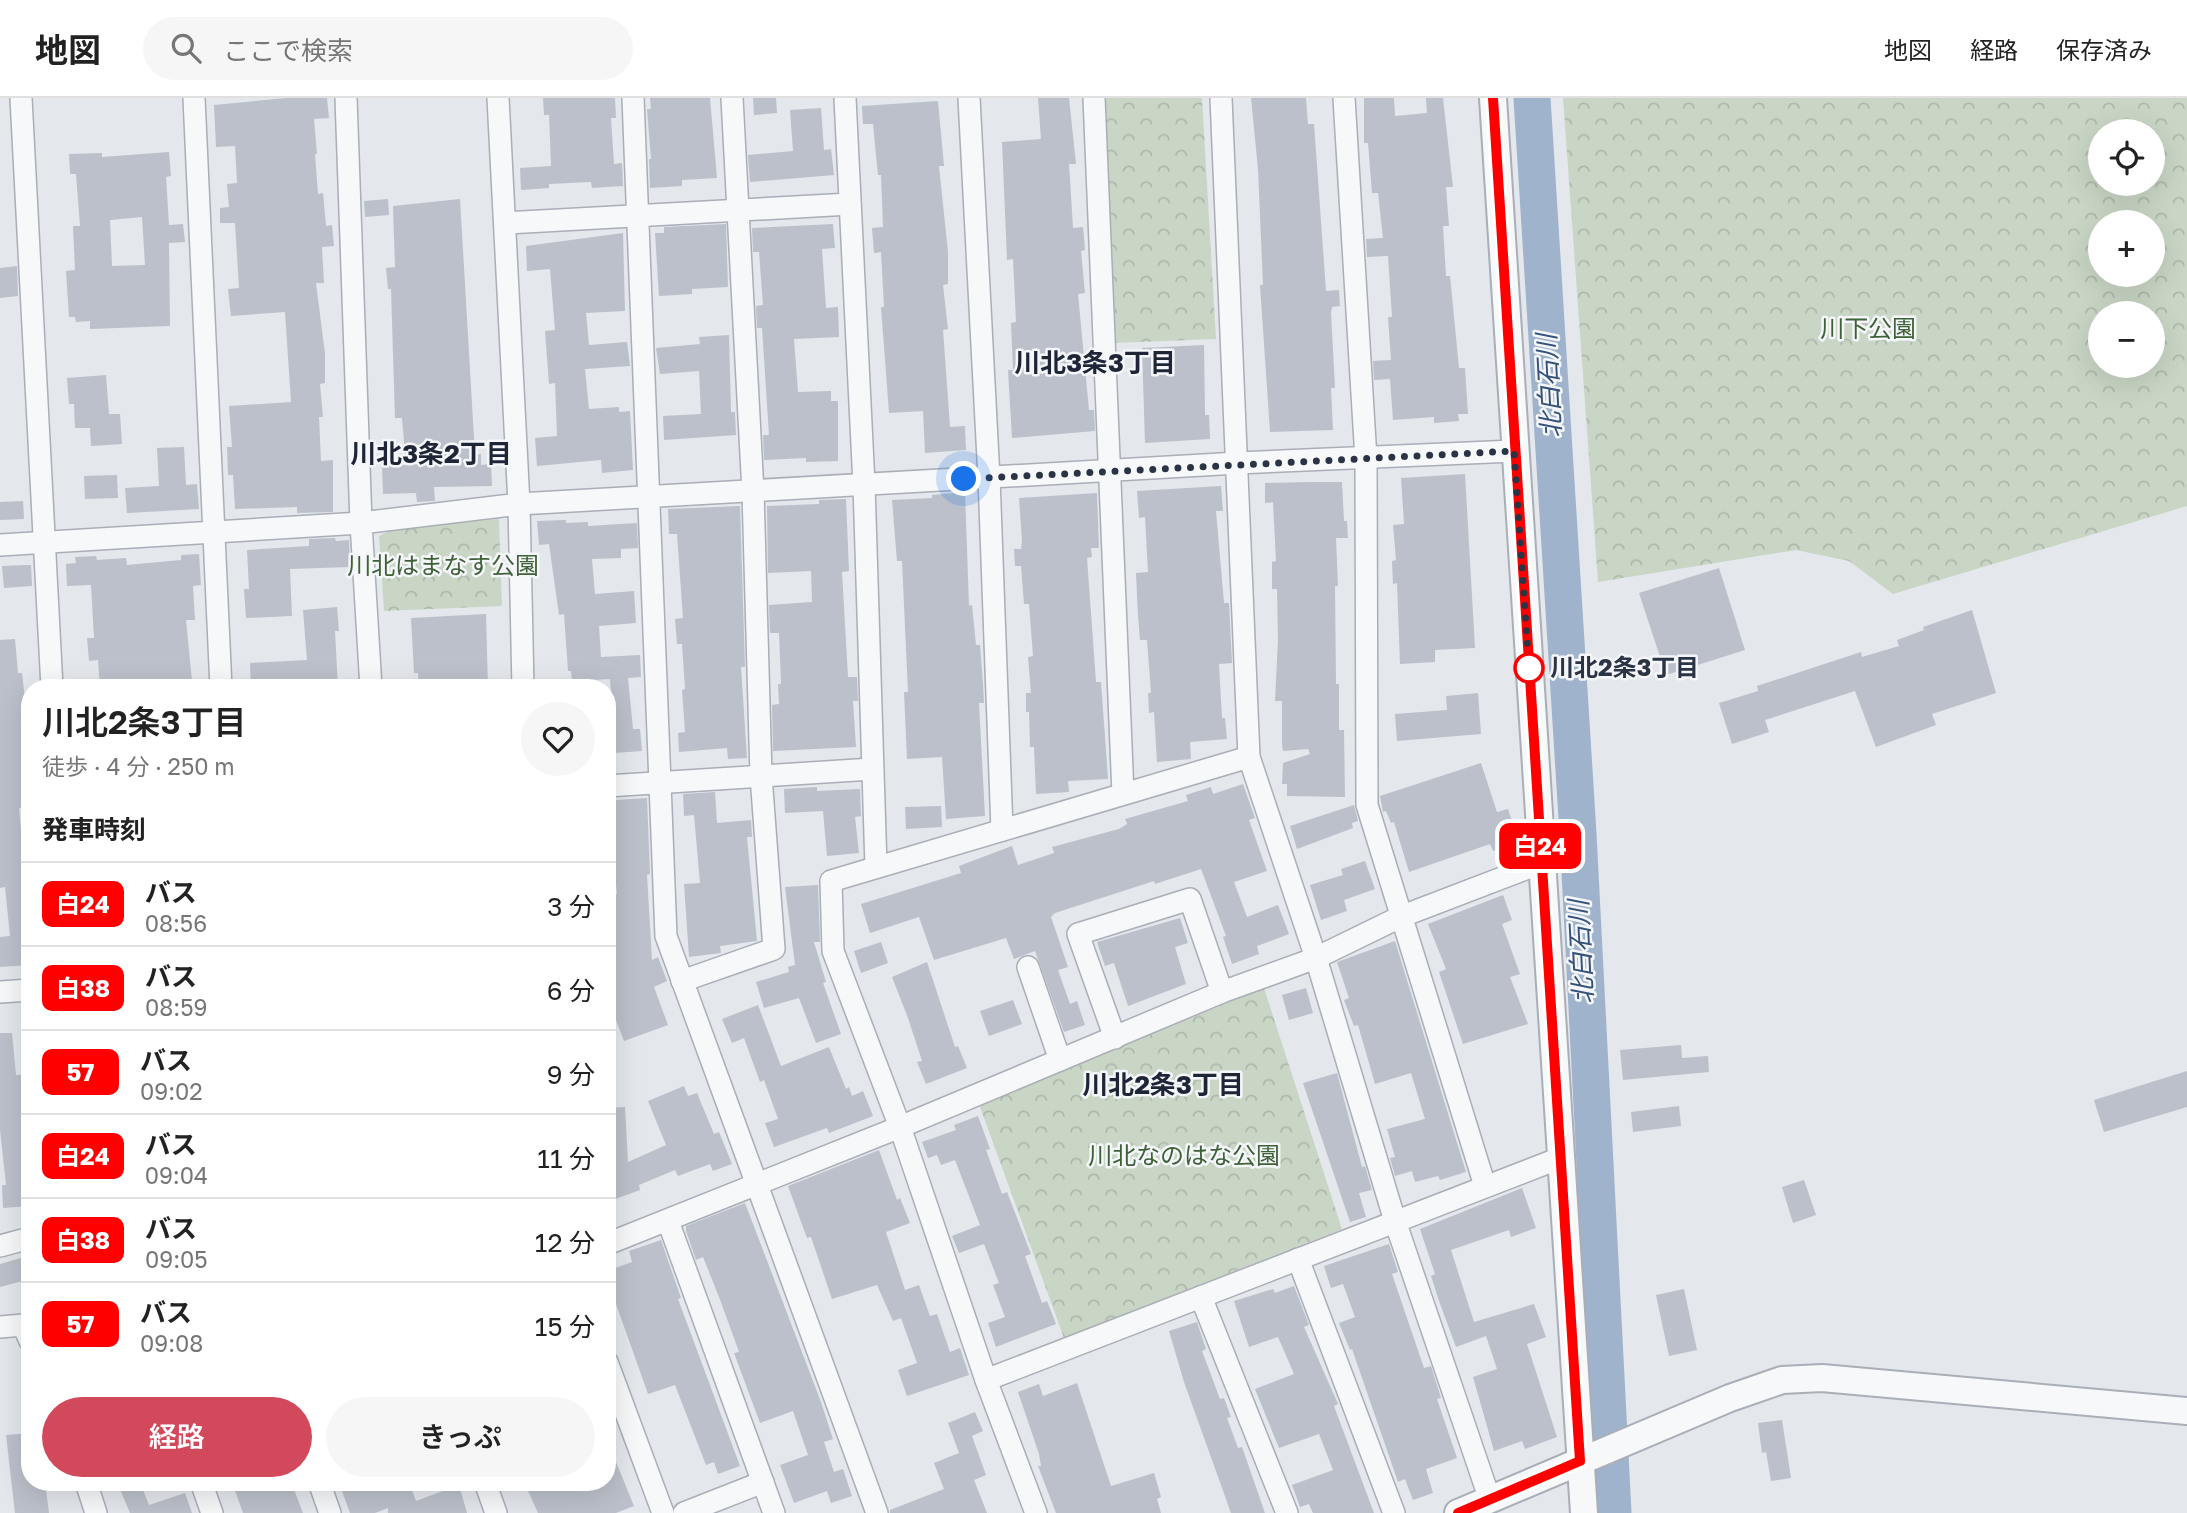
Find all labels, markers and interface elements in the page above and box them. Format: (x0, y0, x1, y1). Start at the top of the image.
search box (143, 17, 633, 80)
icon: search (167, 29, 205, 67)
text: 地図 (35, 30, 101, 69)
text: ここで検索 (223, 35, 353, 66)
text: 地図 (1884, 35, 1932, 64)
text: 経路 (1970, 35, 2018, 64)
text: 保存済み (2056, 35, 2152, 64)
map controls (2088, 119, 2165, 378)
button: locate (2088, 119, 2165, 196)
button: + (2088, 210, 2165, 287)
button: − (2088, 301, 2165, 378)
park label: 川下公園 (1820, 313, 1916, 342)
water label: 北白石川 (1530, 330, 1567, 439)
district label: 川北3条3丁目 (1014, 347, 1176, 378)
district label: 川北3条2丁目 (350, 438, 512, 469)
your location (946, 461, 981, 496)
park label: 川北はまなす公園 (347, 550, 539, 579)
place label: 川北2条3丁目 (1550, 652, 1699, 681)
marker: 川北2条3丁目 (1514, 653, 1544, 683)
text: 川北2条3丁目 (42, 702, 247, 741)
button: heart (521, 702, 595, 776)
text: 徒歩 · 4 分 · 250 m (42, 752, 235, 780)
text: 発車時刻 (42, 814, 146, 845)
line badge: 白24 (1500, 823, 1580, 869)
text: 白24 (1513, 831, 1567, 860)
text: バス (145, 877, 197, 908)
text: 白24 (56, 889, 110, 918)
text: 3 分 (547, 891, 595, 922)
water label: 北白石川 (1562, 896, 1599, 1005)
text: 08:56 (145, 909, 207, 937)
text: バス (145, 961, 197, 992)
text: 白38 (56, 973, 110, 1002)
text: 6 分 (547, 975, 595, 1006)
text: 08:59 (145, 993, 207, 1021)
text: バス (140, 1045, 192, 1076)
text: 57 (67, 1057, 94, 1086)
text: 9 分 (547, 1059, 595, 1090)
district label: 川北2条3丁目 (1082, 1069, 1244, 1100)
text: 09:02 (140, 1077, 203, 1105)
text: バス (145, 1129, 197, 1160)
park label: 川北なのはな公園 (1088, 1140, 1280, 1169)
text: 白24 (56, 1141, 110, 1170)
text: 11 分 (537, 1143, 595, 1174)
text: 09:04 (145, 1161, 208, 1189)
text: バス (145, 1213, 197, 1244)
text: 白38 (56, 1225, 110, 1254)
text: 12 分 (535, 1227, 595, 1258)
text: 09:05 (145, 1245, 208, 1273)
text: バス (140, 1297, 192, 1328)
text: 57 (67, 1309, 94, 1338)
text: 15 分 (535, 1311, 595, 1342)
text: 09:08 (140, 1329, 203, 1357)
button: 経路 (42, 1397, 312, 1477)
button: きっぷ (326, 1397, 595, 1477)

